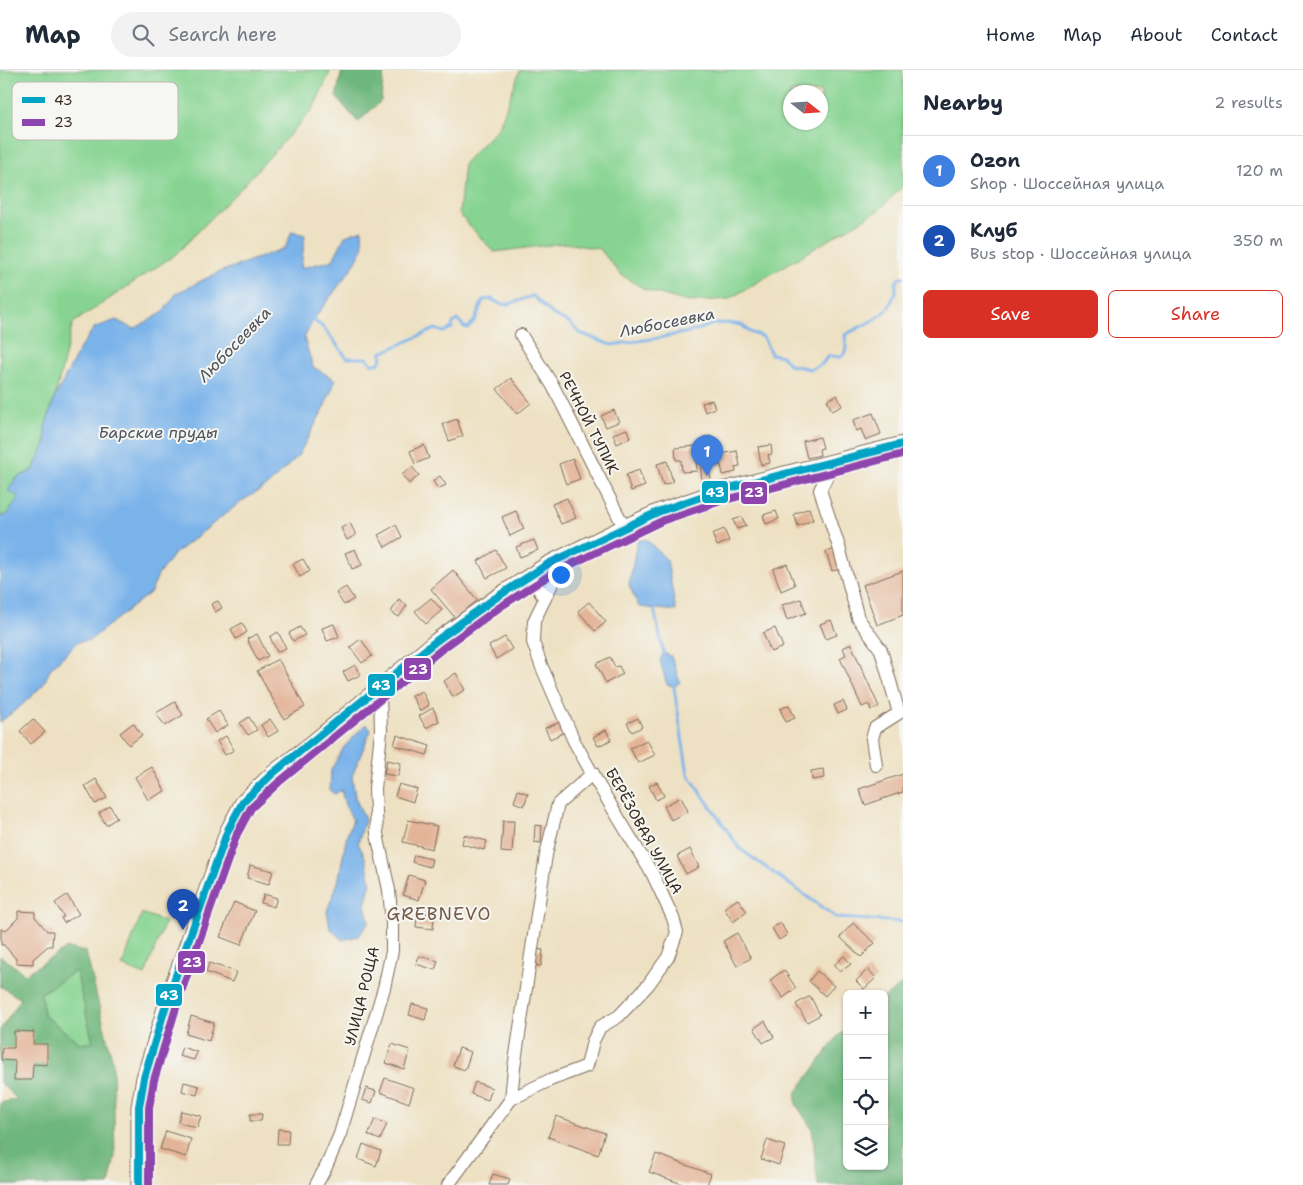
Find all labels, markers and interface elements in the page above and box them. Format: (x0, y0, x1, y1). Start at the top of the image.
search box (111, 12, 461, 57)
text: Map (25, 19, 81, 51)
icon: search (129, 21, 157, 49)
text: Search here (169, 22, 277, 47)
text: Home (986, 23, 1035, 47)
text: Map (1063, 23, 1102, 47)
text: About (1130, 23, 1183, 47)
text: Contact (1211, 23, 1278, 47)
legend (12, 82, 178, 140)
north arrow (783, 85, 828, 130)
text: Nearby (923, 89, 1003, 117)
text: 43 (54, 91, 73, 109)
text: 2 results (1214, 92, 1283, 113)
text: 23 (54, 113, 73, 131)
text: Ozon (970, 148, 1020, 173)
text: 1 (935, 160, 943, 181)
text: 120 m (1236, 160, 1283, 181)
text: Shop · Шоссейная улица (970, 173, 1164, 194)
text: Клуб (970, 218, 1017, 243)
text: 2 (933, 230, 945, 251)
text: 350 m (1232, 230, 1283, 251)
text: Bus stop · Шоссейная улица (970, 243, 1191, 264)
button: Save (923, 290, 1098, 338)
button: Share (1108, 290, 1283, 338)
water label: Любосеевка (193, 302, 276, 387)
water label: Любосеевка (617, 303, 717, 342)
street label: РЕЧНОЙ ТУПИК (554, 368, 625, 478)
water label: Барские пруды (98, 422, 218, 443)
pin: 1 (691, 435, 723, 476)
line badge: 43 (701, 480, 729, 504)
line badge: 23 (740, 481, 768, 505)
text: 43 (706, 483, 725, 501)
text: 23 (744, 483, 764, 501)
your location (548, 562, 574, 588)
line badge: 23 (403, 657, 432, 681)
text: 23 (408, 660, 428, 678)
line badge: 43 (367, 673, 396, 697)
text: 43 (372, 676, 391, 694)
street label: БЕРЁЗОВАЯ УЛИЦА (601, 764, 687, 898)
pin: 2 (167, 889, 199, 930)
district label: GREBNEVO (387, 902, 491, 926)
street label: УЛИЦА РОЩА (340, 944, 384, 1048)
line badge: 23 (177, 950, 206, 974)
text: 23 (182, 953, 202, 971)
line badge: 43 (155, 983, 183, 1007)
text: 43 (160, 986, 179, 1004)
map controls (843, 990, 888, 1170)
button: + (843, 990, 888, 1035)
button: − (843, 1035, 888, 1080)
button: locate (843, 1080, 888, 1125)
button: layers (843, 1125, 888, 1170)

